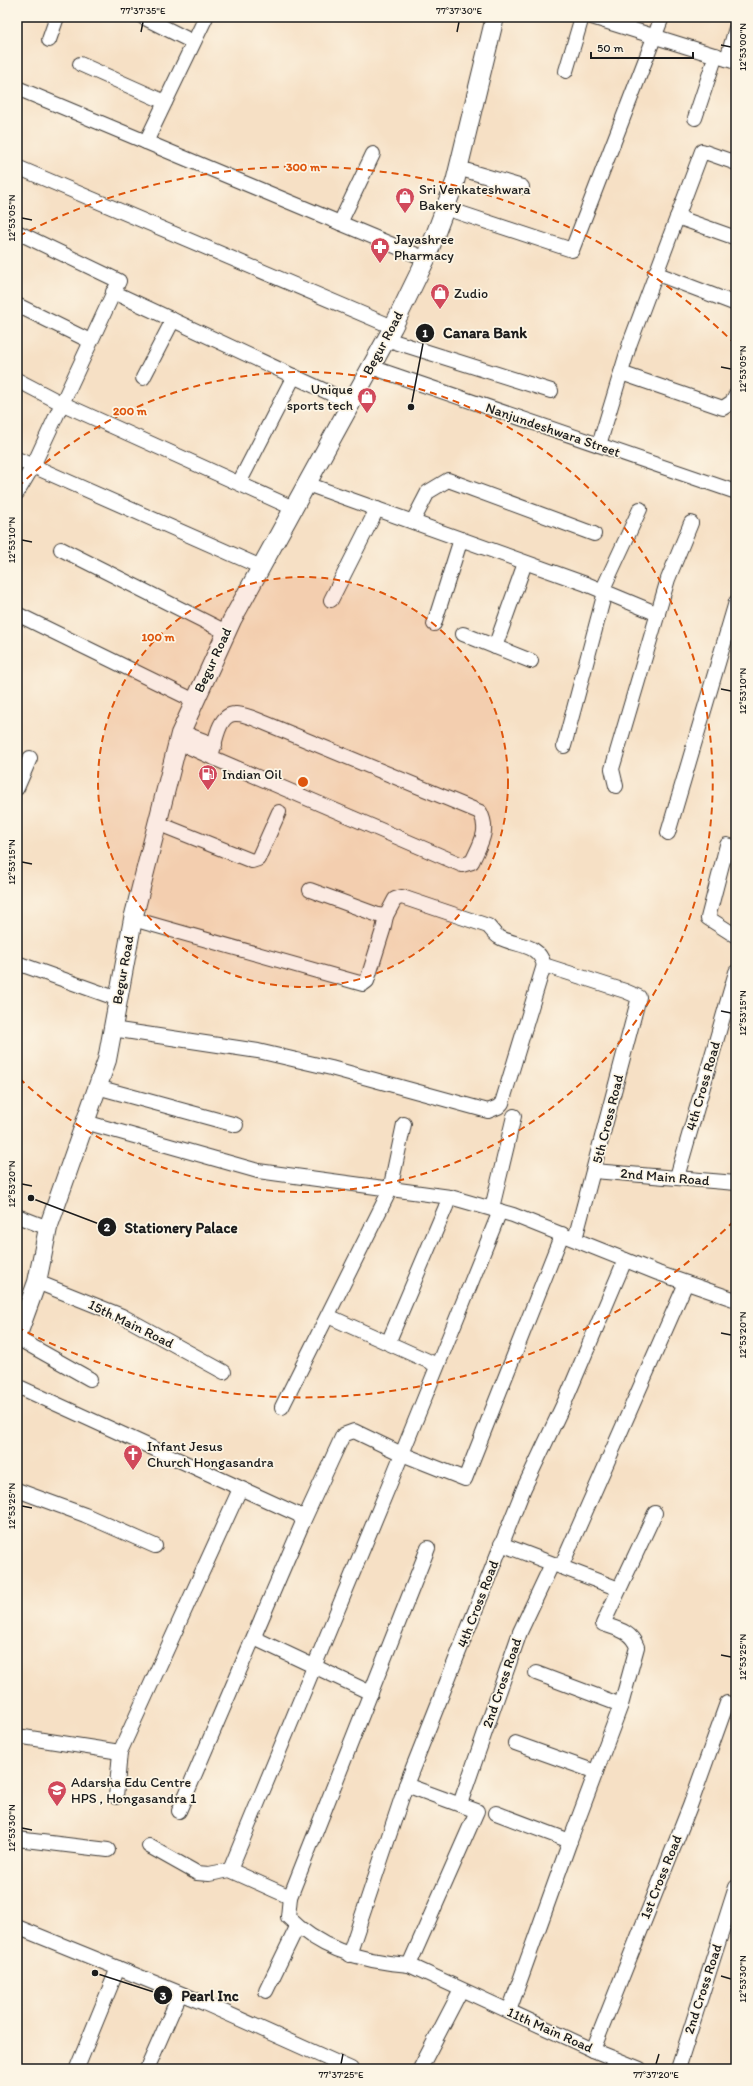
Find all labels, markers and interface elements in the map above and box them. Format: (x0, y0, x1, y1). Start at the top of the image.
text: 77°37'35"E (120, 4, 166, 17)
text: 77°37'30"E (436, 4, 482, 17)
text: 12°53'00"N (736, 23, 749, 71)
scale bar (591, 34, 693, 60)
text: 50 m (597, 41, 623, 55)
text: 300 m (286, 160, 321, 174)
place label: Sri Venkateshwara Bakery (419, 181, 531, 214)
shop icon: Sri Venkateshwara Bakery (394, 186, 416, 214)
text: 12°53'05"N (5, 194, 18, 242)
place label: Jayashree Pharmacy (394, 231, 454, 264)
pharmacy icon: Jayashree Pharmacy (369, 236, 391, 264)
shop icon: Zudio (429, 282, 451, 310)
place label: Zudio (454, 285, 488, 302)
street label: Begur Road (359, 308, 407, 378)
callout: Canara Bank (415, 320, 535, 347)
text: Canara Bank (443, 324, 527, 342)
text: 1 (422, 326, 428, 340)
text: 12°53'05"N (736, 345, 749, 393)
place label: Unique sports tech (287, 381, 353, 414)
shop icon: Unique sports tech (356, 386, 378, 414)
street label: Nanjundeshwara Street (483, 399, 623, 461)
text: 200 m (113, 404, 148, 418)
text: 12°53'10"N (5, 516, 18, 563)
street label: Begur Road (191, 624, 236, 695)
text: 100 m (141, 630, 175, 644)
text: 12°53'10"N (736, 667, 749, 714)
fuel station icon: Indian Oil (197, 763, 219, 791)
place label: Indian Oil (222, 766, 282, 783)
centre of rings (296, 775, 310, 789)
text: 12°53'15"N (5, 839, 18, 885)
street label: Begur Road (109, 934, 137, 1006)
text: 12°53'15"N (736, 990, 749, 1036)
street label: 4th Cross Road (682, 1039, 724, 1133)
street label: 5th Cross Road (589, 1072, 627, 1165)
text: 12°53'20"N (5, 1160, 18, 1208)
street label: 2nd Main Road (620, 1165, 711, 1189)
callout: Stationery Palace (97, 1214, 245, 1241)
text: Stationery Palace (124, 1219, 238, 1238)
text: 2 (104, 1220, 111, 1234)
street label: 15th Main Road (85, 1296, 177, 1352)
text: 12°53'20"N (736, 1311, 749, 1359)
place label: Infant Jesus Church Hongasandra (147, 1438, 274, 1471)
church icon: Infant Jesus Church Hongasandra (122, 1443, 144, 1471)
text: 12°53'25"N (5, 1483, 18, 1529)
street label: 4th Cross Road (454, 1558, 503, 1650)
text: 12°53'25"N (736, 1634, 749, 1680)
street label: 2nd Cross Road (479, 1635, 525, 1730)
place label: Adarsha Edu Centre HPS , Hongasandra 1 (71, 1774, 197, 1807)
school or university icon: Adarsha Edu Centre HPS , Hongasandra 1 (46, 1779, 68, 1807)
text: 12°53'30"N (5, 1804, 18, 1852)
street label: 1st Cross Road (636, 1832, 686, 1922)
street label: 2nd Cross Road (680, 1941, 726, 2036)
text: 12°53'30"N (736, 1955, 749, 2003)
callout: Pearl Inc (153, 1982, 247, 2009)
text: Pearl Inc (181, 1987, 239, 2005)
text: 3 (160, 1989, 167, 2003)
street label: 11th Main Road (504, 2003, 596, 2057)
text: 77°37'25"E (319, 2068, 364, 2081)
text: 77°37'20"E (633, 2068, 679, 2081)

